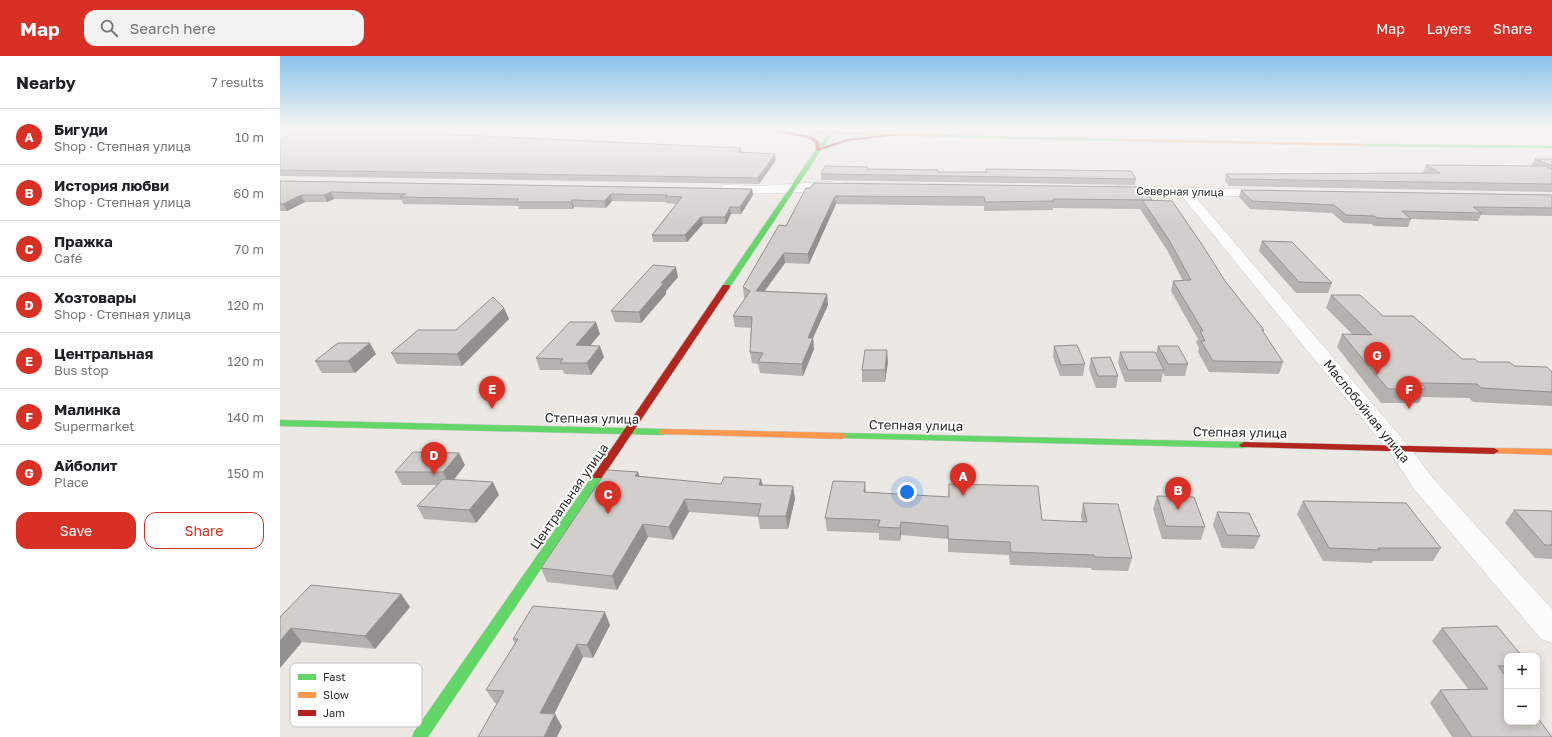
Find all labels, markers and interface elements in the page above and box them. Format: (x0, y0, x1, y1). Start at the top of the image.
search box (84, 10, 364, 46)
text: Map (20, 17, 60, 40)
icon: search (98, 17, 120, 39)
text: Search here (130, 19, 216, 37)
text: Map (1376, 20, 1405, 37)
text: Layers (1427, 20, 1471, 37)
text: Share (1493, 20, 1532, 37)
text: Nearby (16, 72, 76, 93)
text: 7 results (211, 74, 264, 90)
text: Бигуди (54, 120, 108, 138)
text: A (24, 129, 34, 145)
text: 10 m (235, 129, 264, 145)
text: Shop · Степная улица (54, 138, 191, 154)
text: История любви (54, 176, 169, 194)
street label: Северная улица (1136, 184, 1224, 198)
text: B (24, 185, 34, 201)
text: 60 m (233, 185, 264, 201)
text: Shop · Степная улица (54, 194, 191, 210)
text: Пражка (54, 232, 113, 250)
text: C (24, 241, 34, 257)
text: 70 m (234, 241, 264, 257)
text: Café (54, 250, 82, 266)
text: Хозтовары (54, 288, 136, 306)
text: D (24, 297, 34, 313)
text: 120 m (227, 297, 264, 313)
text: Shop · Степная улица (54, 306, 191, 322)
pin: G (1364, 342, 1390, 375)
text: Центральная (54, 344, 153, 362)
text: E (25, 353, 33, 369)
text: 120 m (227, 353, 264, 369)
street label: Маслобойная улица (1320, 356, 1414, 466)
text: Bus stop (54, 362, 109, 378)
pin: E (479, 376, 505, 409)
pin: F (1396, 376, 1422, 409)
text: Малинка (54, 400, 121, 418)
text: F (25, 409, 33, 425)
text: 140 m (227, 409, 264, 425)
street label: Степная улица (545, 409, 639, 427)
street label: Степная улица (869, 416, 963, 434)
text: Supermarket (54, 418, 135, 434)
street label: Степная улица (1193, 423, 1287, 441)
street label: Центральная улица (526, 440, 612, 552)
pin: D (421, 442, 447, 475)
text: Айболит (54, 456, 118, 474)
pin: A (950, 463, 976, 496)
text: G (24, 465, 34, 481)
text: 150 m (227, 465, 264, 481)
text: Place (54, 474, 89, 490)
pin: B (1165, 477, 1191, 510)
pin: C (595, 481, 621, 514)
your location (897, 482, 917, 502)
button: Save (16, 512, 136, 549)
button: Share (144, 512, 264, 549)
map controls (1504, 653, 1540, 725)
button: + (1504, 653, 1540, 689)
legend (290, 663, 422, 727)
text: Fast (323, 670, 346, 683)
text: Slow (323, 688, 349, 701)
button: − (1504, 689, 1540, 725)
text: Jam (323, 706, 345, 719)

